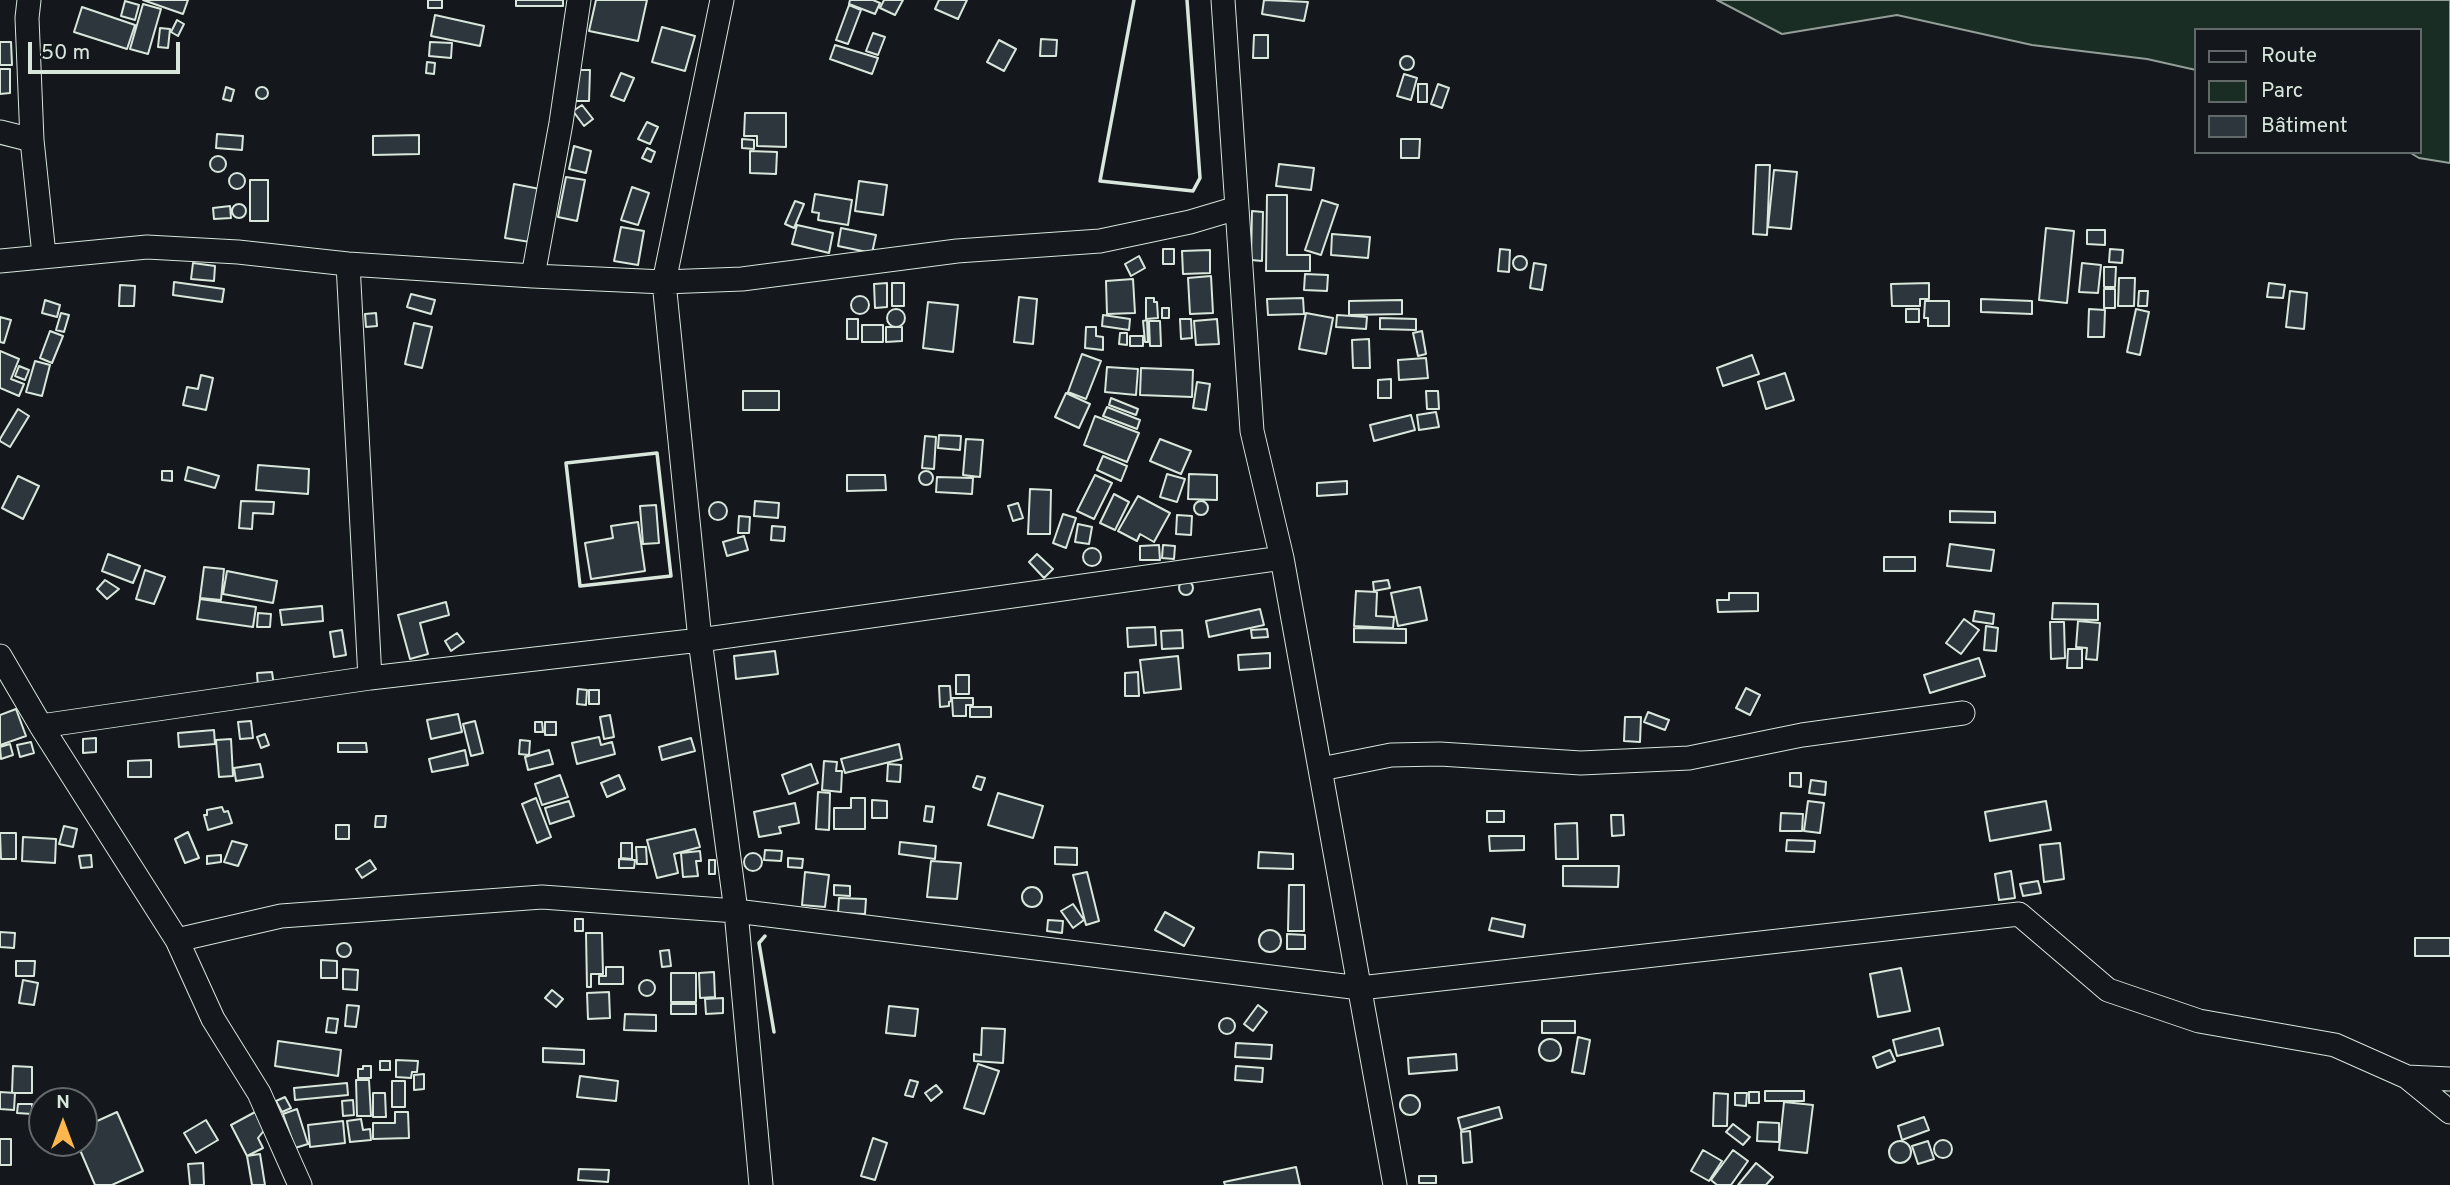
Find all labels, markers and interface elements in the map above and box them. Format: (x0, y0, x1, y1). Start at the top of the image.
scale bar (32, 28, 184, 72)
legend (2194, 28, 2422, 154)
text: 50 m (41, 40, 90, 67)
text: Route (2261, 43, 2317, 70)
text: Parc (2261, 78, 2303, 105)
text: Bâtiment (2261, 113, 2348, 140)
north arrow (28, 1087, 98, 1157)
text: N (56, 1091, 70, 1115)

